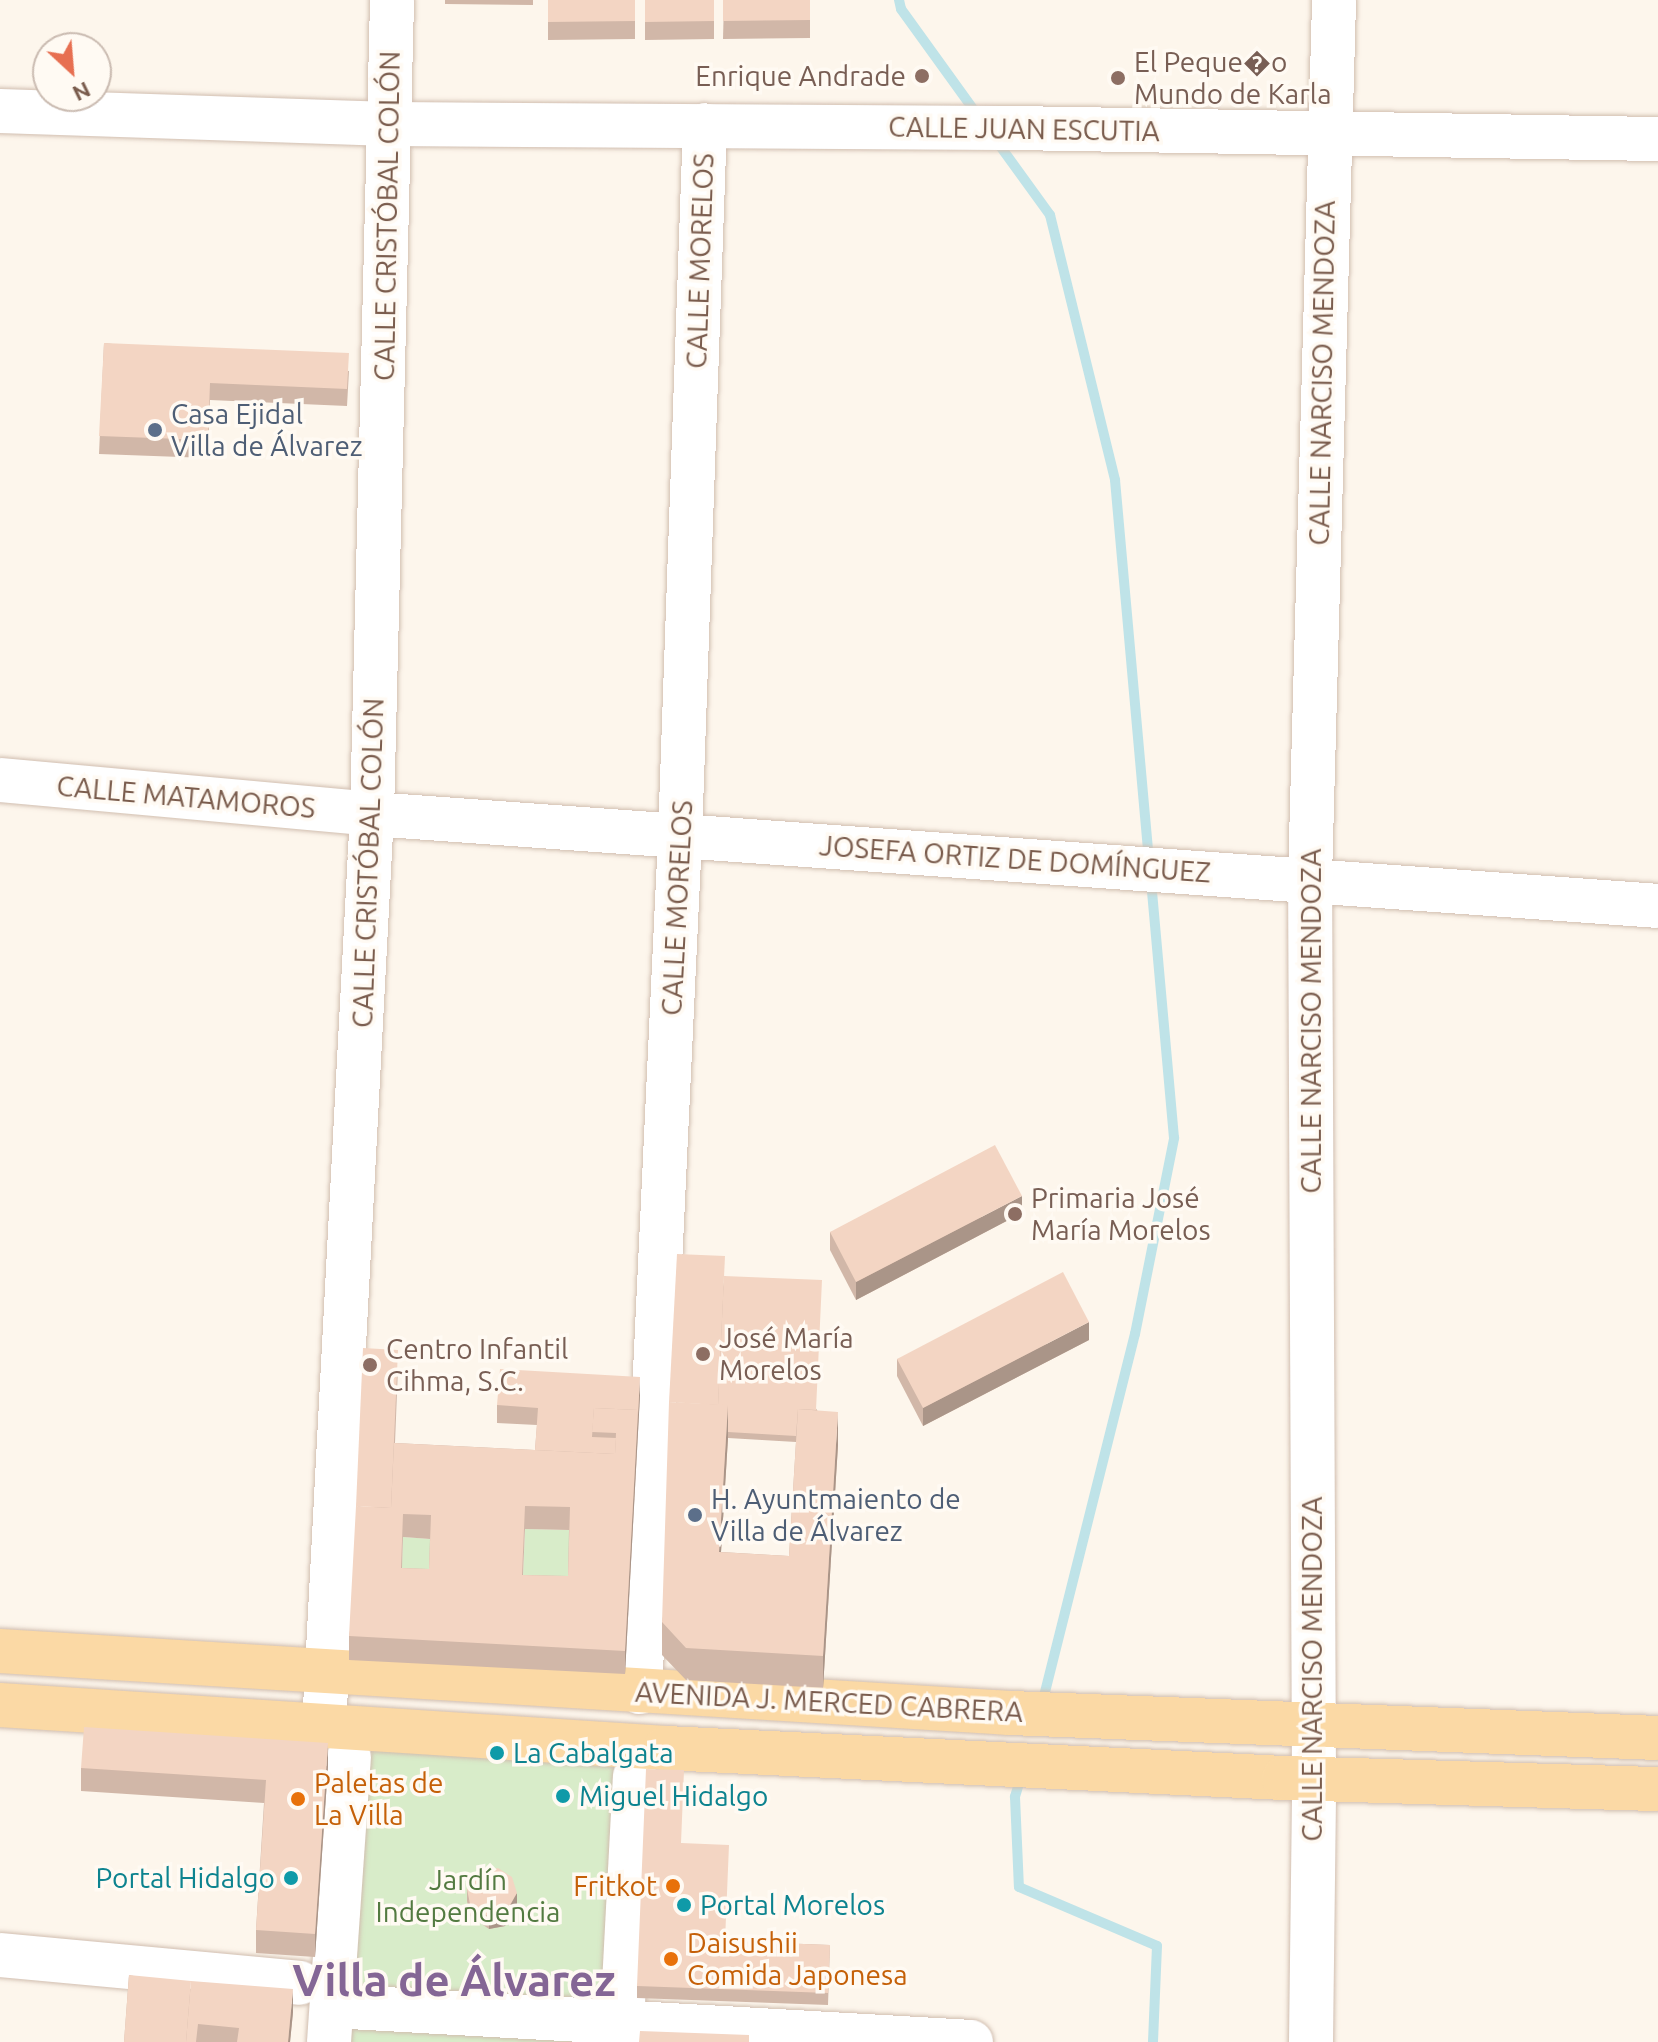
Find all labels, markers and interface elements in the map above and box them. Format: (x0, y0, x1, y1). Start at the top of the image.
north arrow (32, 32, 112, 112)
place label: El Peque�o Mundo de Karla (1134, 45, 1332, 111)
street label: CALLE CRISTÓBAL COLÓN (367, 51, 407, 381)
place label: Enrique Andrade (695, 59, 906, 93)
marker: Enrique Andrade (913, 67, 931, 85)
marker: El Peque�o Mundo de Karla (1109, 69, 1127, 87)
text: N (69, 77, 95, 107)
street label: CALLE JUAN ESCUTIA (888, 110, 1160, 148)
street label: CALLE MORELOS (679, 153, 721, 369)
street label: CALLE NARCISO MENDOZA (1302, 200, 1342, 546)
place label: Casa Ejidal Villa de Álvarez (171, 397, 363, 463)
marker: Casa Ejidal Villa de Álvarez (146, 421, 164, 439)
street label: CALLE CRISTÓBAL COLÓN (345, 697, 391, 1029)
street label: CALLE MATAMOROS (55, 769, 317, 825)
street label: CALLE MORELOS (655, 799, 699, 1017)
street label: JOSEFA ORTIZ DE DOMÍNGUEZ (818, 829, 1212, 889)
street label: CALLE NARCISO MENDOZA (1294, 848, 1328, 1194)
place label: Primaria José María Morelos (1031, 1181, 1211, 1247)
marker: Primaria José María Morelos (1006, 1205, 1024, 1223)
place label: José María Morelos (719, 1321, 854, 1387)
place label: Centro Infantil Cihma, S.C. (386, 1332, 568, 1398)
marker: José María Morelos (694, 1345, 712, 1363)
marker: Centro Infantil Cihma, S.C. (361, 1356, 379, 1374)
place label: H. Ayuntmaiento de Villa de Álvarez (711, 1482, 961, 1548)
street label: CALLE NARCISO MENDOZA (1295, 1496, 1329, 1842)
marker: H. Ayuntmaiento de Villa de Álvarez (686, 1506, 704, 1524)
street label: AVENIDA J. MERCED CABRERA (634, 1675, 1024, 1729)
place label: La Cabalgata (513, 1736, 674, 1770)
marker: La Cabalgata (488, 1744, 506, 1762)
place label: Paletas de La Villa (314, 1766, 443, 1832)
place label: Miguel Hidalgo (579, 1779, 768, 1813)
marker: Miguel Hidalgo (554, 1787, 572, 1805)
marker: Paletas de La Villa (289, 1790, 307, 1808)
place label: Portal Hidalgo (96, 1861, 275, 1895)
park label: Jardín Independencia (376, 1863, 560, 1929)
marker: Portal Hidalgo (282, 1869, 300, 1887)
place label: Fritkot (573, 1869, 657, 1903)
marker: Fritkot (664, 1877, 682, 1895)
place label: Portal Morelos (700, 1888, 885, 1922)
marker: Portal Morelos (675, 1896, 693, 1914)
place label: Daisushii Comida Japonesa (687, 1926, 908, 1992)
marker: Daisushii Comida Japonesa (662, 1950, 680, 1968)
district label: Villa de Álvarez (292, 1954, 616, 2006)

